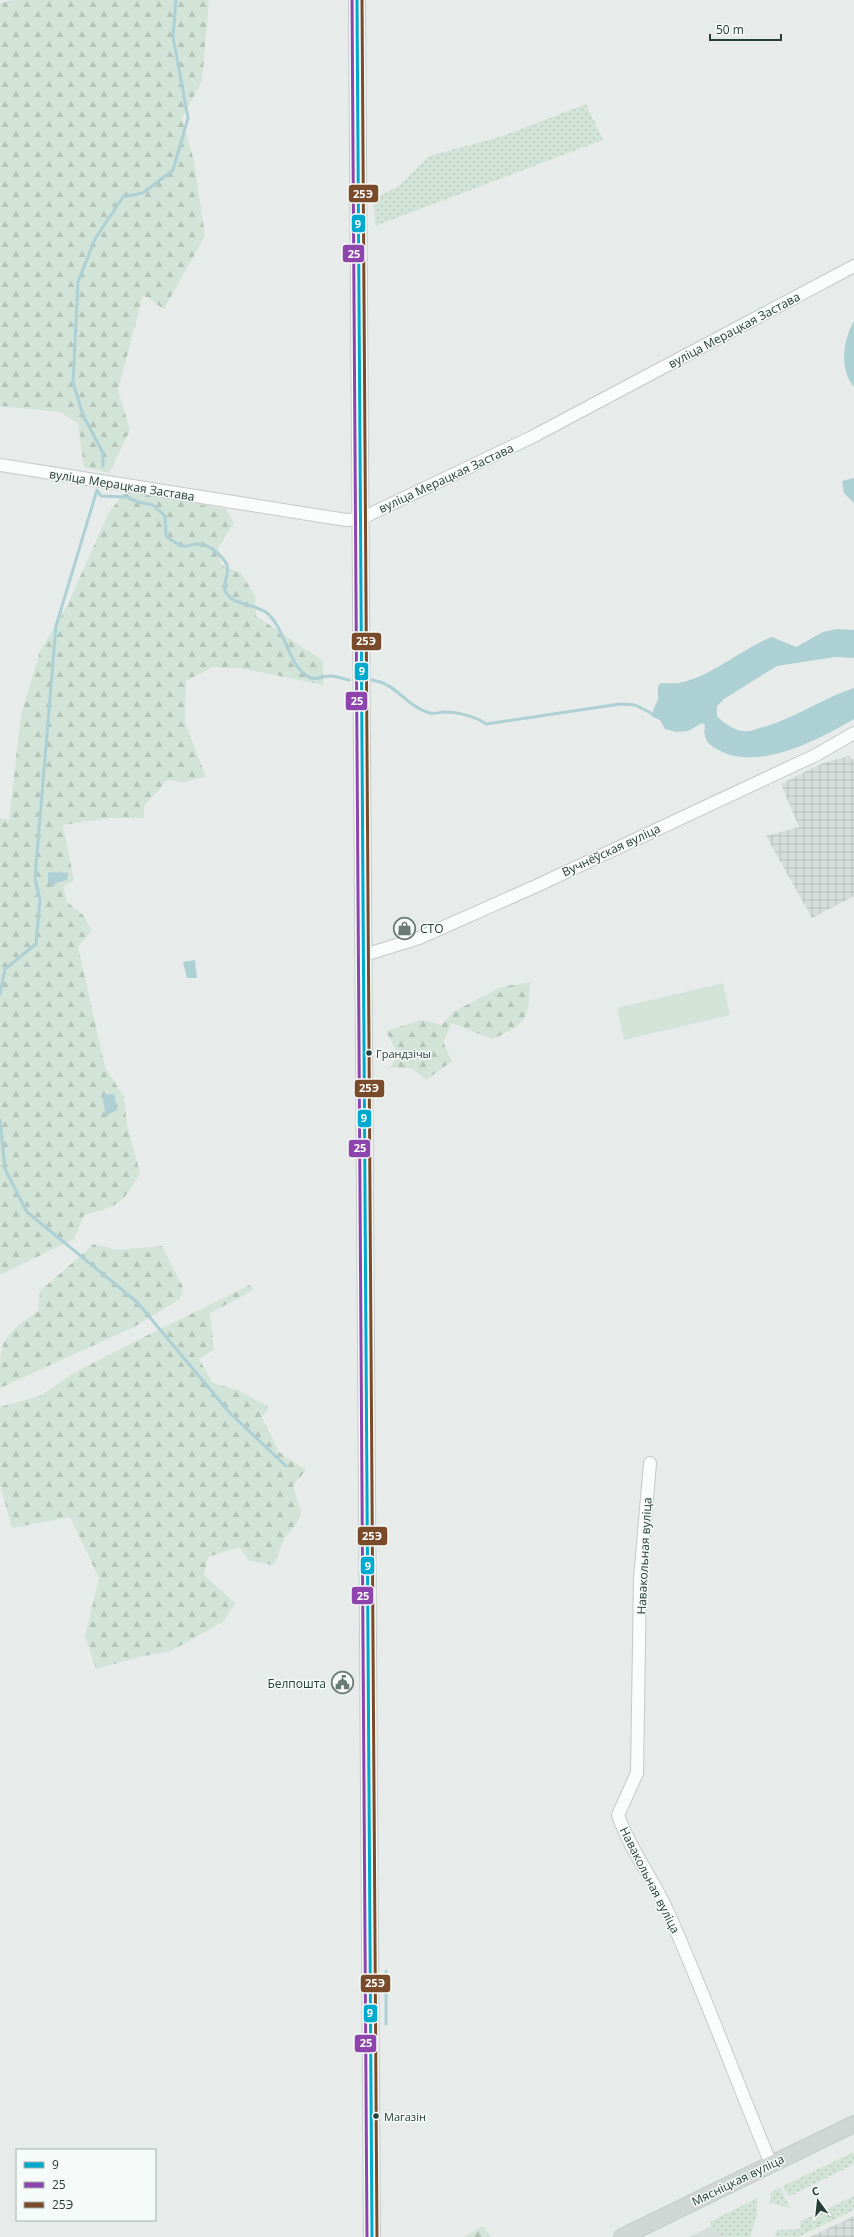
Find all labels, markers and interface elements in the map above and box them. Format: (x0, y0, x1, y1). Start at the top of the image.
scale bar (710, 16, 781, 42)
text: 50 m (716, 21, 744, 38)
line badge: 25Э (348, 184, 379, 203)
text: 25Э (353, 186, 373, 201)
line badge: 9 (351, 214, 366, 233)
text: 9 (355, 216, 361, 231)
line badge: 25 (342, 244, 365, 263)
text: 25 (348, 246, 360, 261)
street label: вуліца Мерацкая Застава (665, 288, 803, 372)
street label: вуліца Мерацкая Застава (376, 439, 516, 517)
street label: вуліца Мерацкая Застава (48, 465, 196, 505)
line badge: 25Э (351, 632, 382, 651)
text: 25Э (356, 633, 376, 648)
line badge: 9 (354, 662, 369, 681)
text: 9 (359, 663, 365, 678)
line badge: 25 (345, 691, 368, 711)
text: 25 (351, 693, 363, 708)
street label: Вучнёўская вуліца (559, 820, 663, 880)
shop icon: СТО (391, 915, 417, 941)
place label: СТО (420, 920, 444, 937)
place label: Грандзічы (376, 1046, 431, 1061)
marker: Грандзічы (364, 1048, 374, 1058)
line badge: 25Э (354, 1079, 385, 1098)
text: 25Э (359, 1080, 379, 1095)
line badge: 9 (357, 1109, 372, 1128)
text: 9 (361, 1110, 367, 1125)
line badge: 25 (348, 1139, 371, 1158)
text: 25 (354, 1140, 366, 1155)
street label: Навакольная вуліца (632, 1497, 656, 1615)
line badge: 25Э (357, 1526, 388, 1546)
text: 25Э (362, 1528, 382, 1543)
line badge: 9 (360, 1556, 375, 1575)
text: 9 (365, 1558, 371, 1573)
line badge: 25 (351, 1586, 374, 1605)
text: 25 (357, 1588, 369, 1603)
public building icon: Белпошта (329, 1670, 355, 1696)
place label: Белпошта (267, 1675, 326, 1692)
street label: Навакольная вуліца (616, 1824, 684, 1936)
line badge: 25Э (360, 1974, 391, 1993)
text: 25Э (365, 1975, 385, 1990)
line badge: 9 (363, 2004, 378, 2023)
text: 9 (367, 2005, 373, 2020)
line badge: 25 (354, 2034, 377, 2053)
text: 25 (360, 2035, 372, 2050)
place label: Магазін (384, 2109, 426, 2124)
marker: Магазін (371, 2111, 381, 2121)
legend (16, 2149, 156, 2221)
street label: Мясніцкая вуліца (689, 2150, 787, 2210)
text: 9 (52, 2156, 59, 2173)
text: 25 (52, 2176, 66, 2193)
north arrow (798, 2181, 838, 2221)
text: С (810, 2183, 821, 2199)
text: 25Э (52, 2196, 73, 2213)

